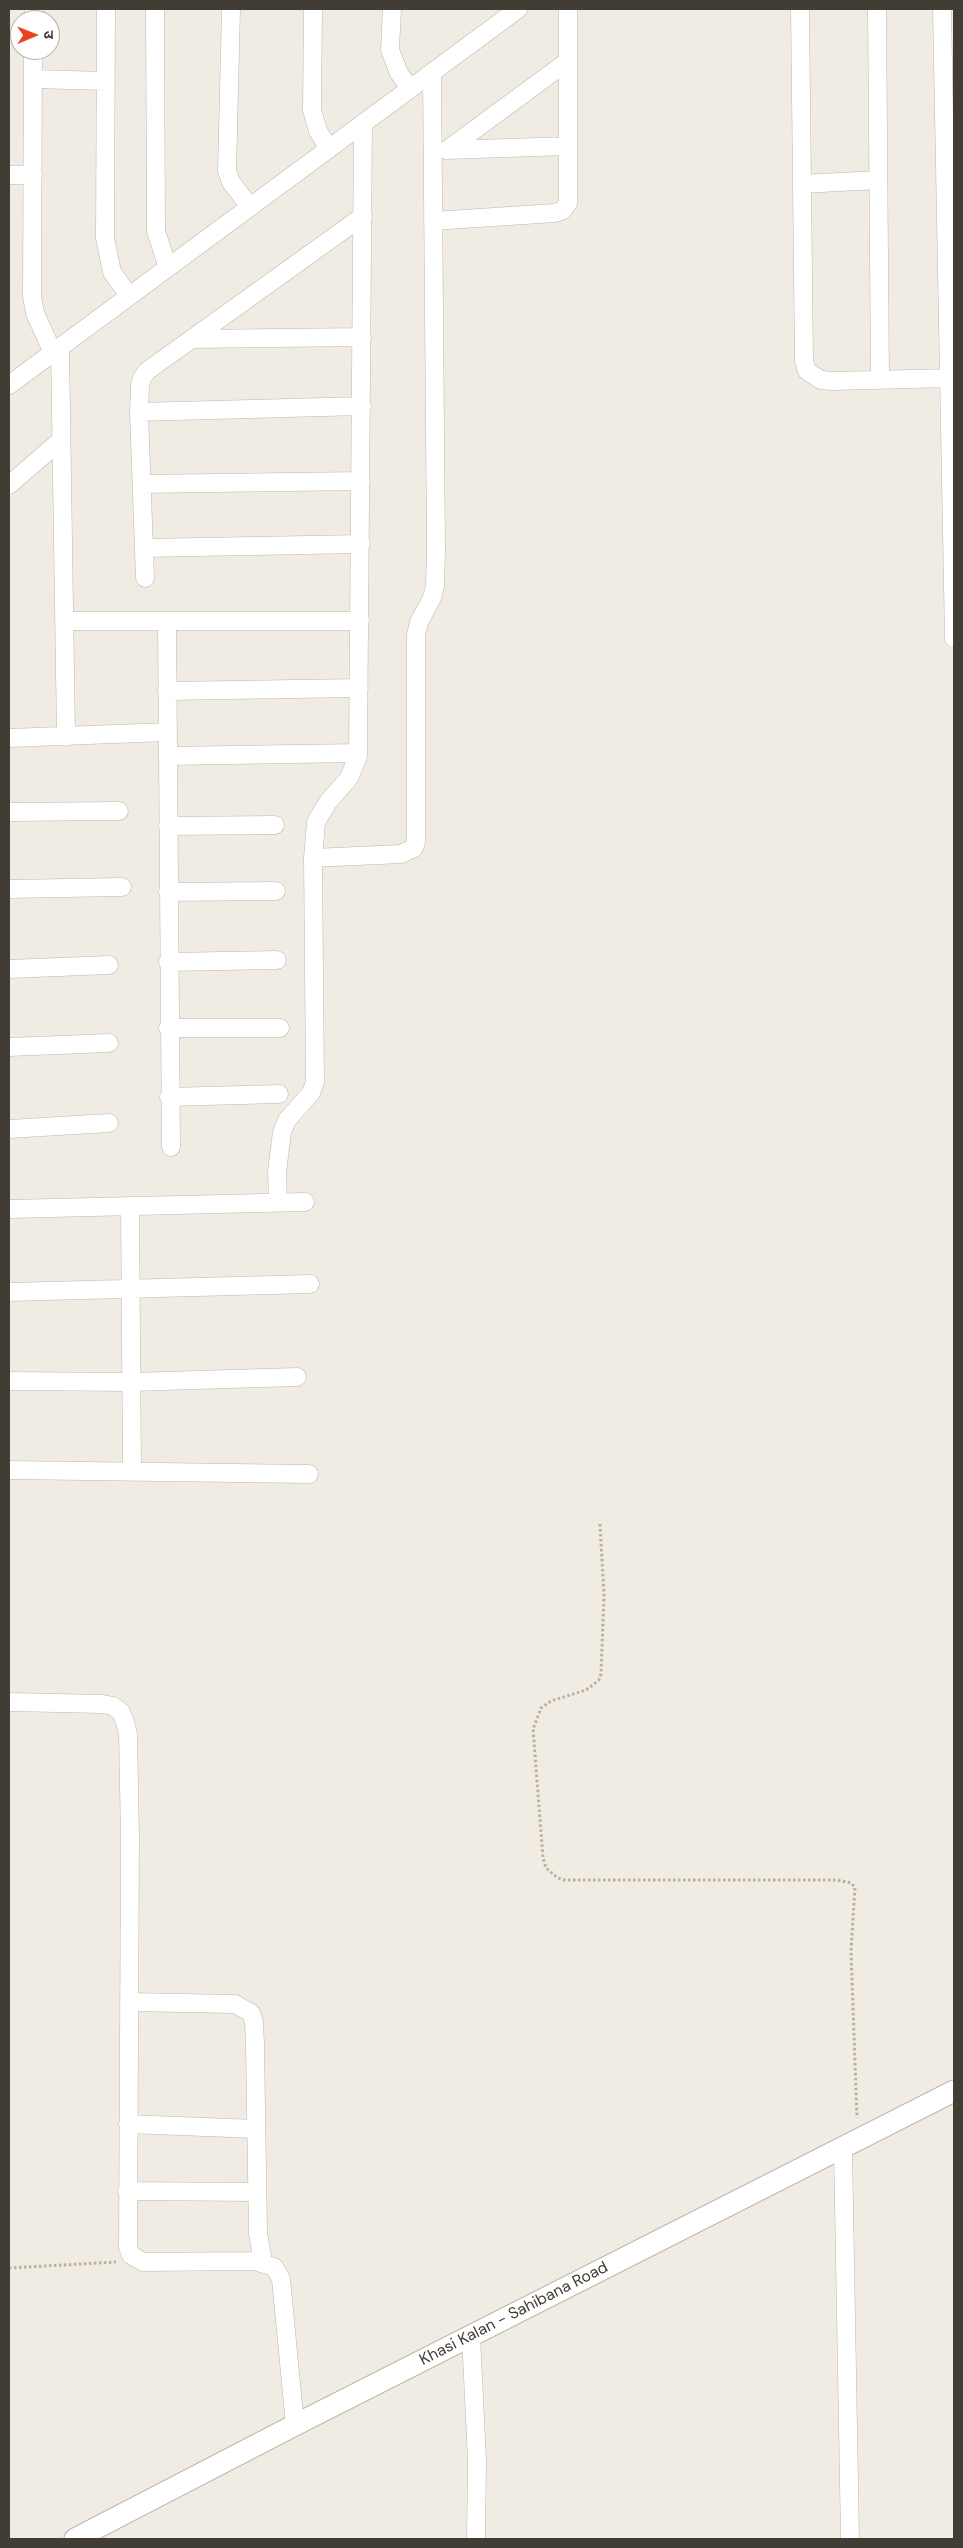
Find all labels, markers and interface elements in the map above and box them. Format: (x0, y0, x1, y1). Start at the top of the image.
north arrow (10, 10, 60, 60)
text: उ (40, 30, 58, 39)
street label: Khasi Kalan - Sahibana Road (417, 2258, 611, 2370)

